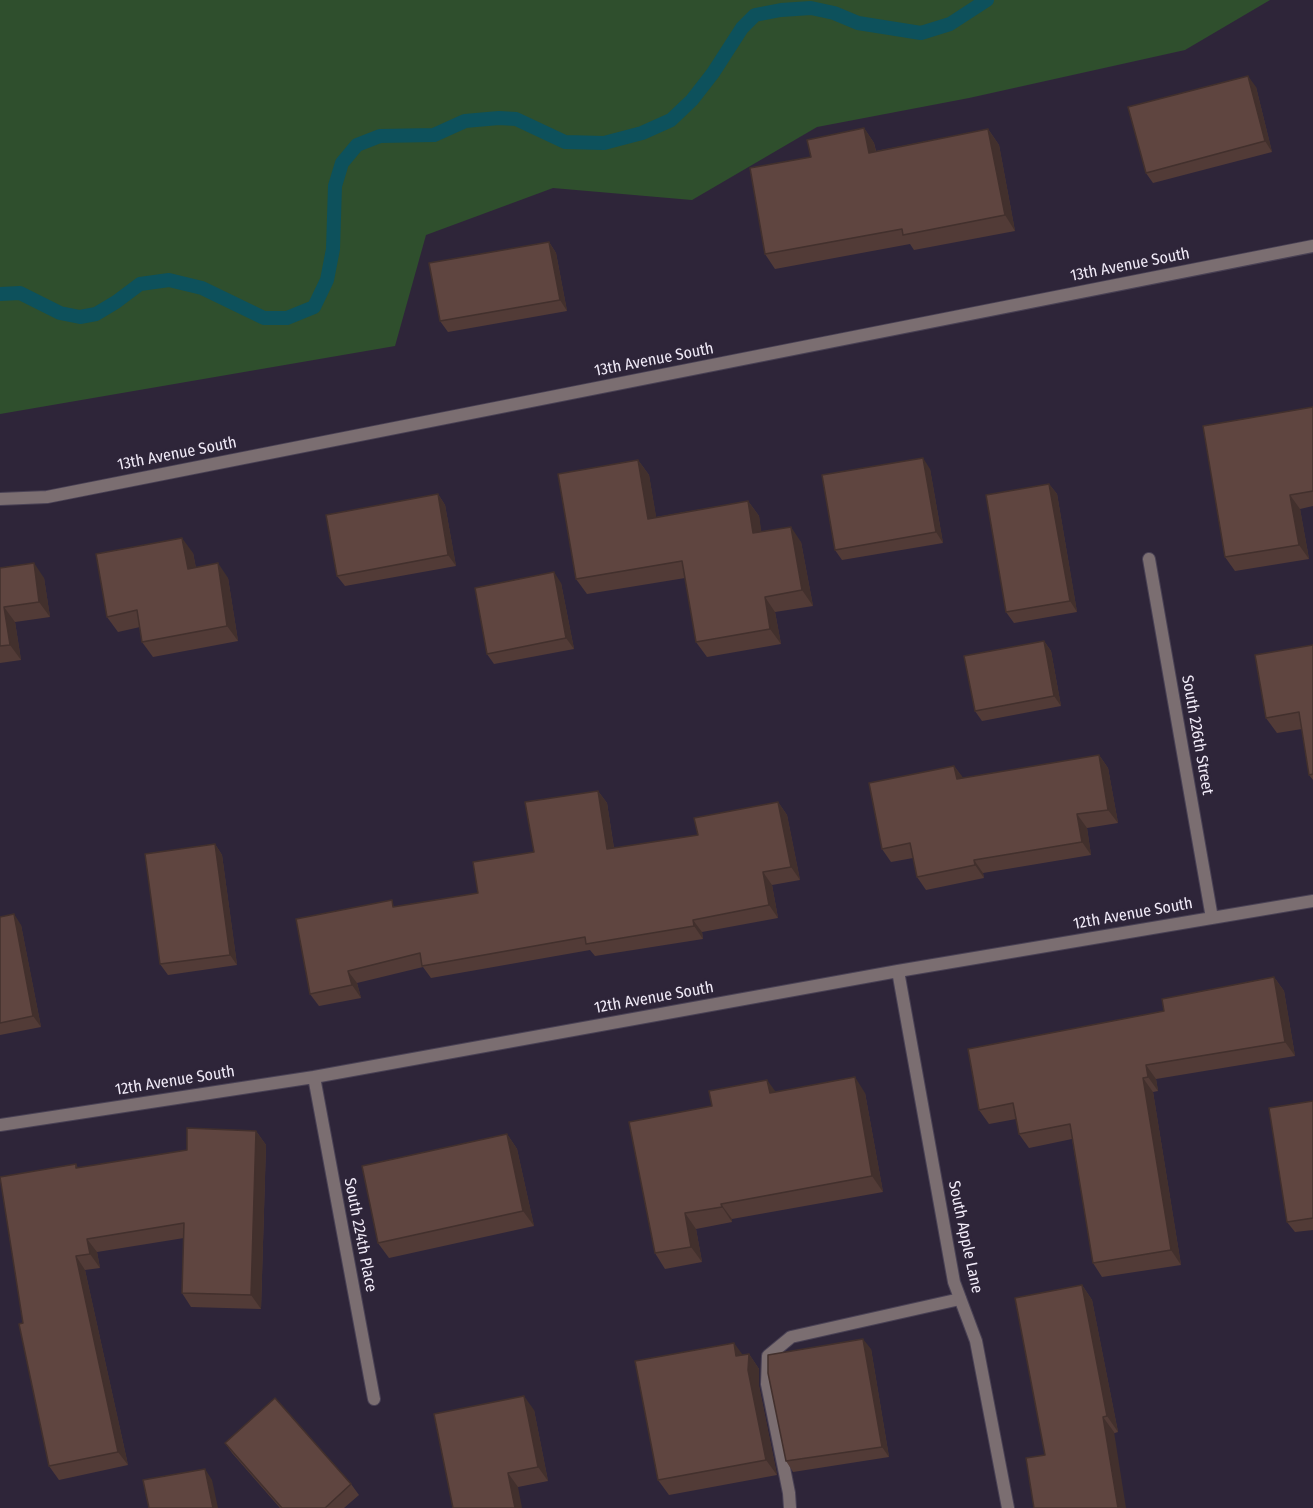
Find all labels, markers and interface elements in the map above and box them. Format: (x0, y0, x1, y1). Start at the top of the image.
street label: 13th Avenue South (1069, 244, 1191, 286)
street label: 13th Avenue South (593, 339, 715, 381)
street label: 13th Avenue South (116, 433, 238, 475)
street label: South 226th Street (1177, 674, 1217, 796)
street label: 12th Avenue South (1072, 894, 1194, 934)
street label: 12th Avenue South (593, 978, 715, 1018)
street label: 12th Avenue South (114, 1062, 236, 1100)
street label: South 224th Place (340, 1176, 380, 1294)
street label: South Apple Lane (944, 1179, 986, 1295)

